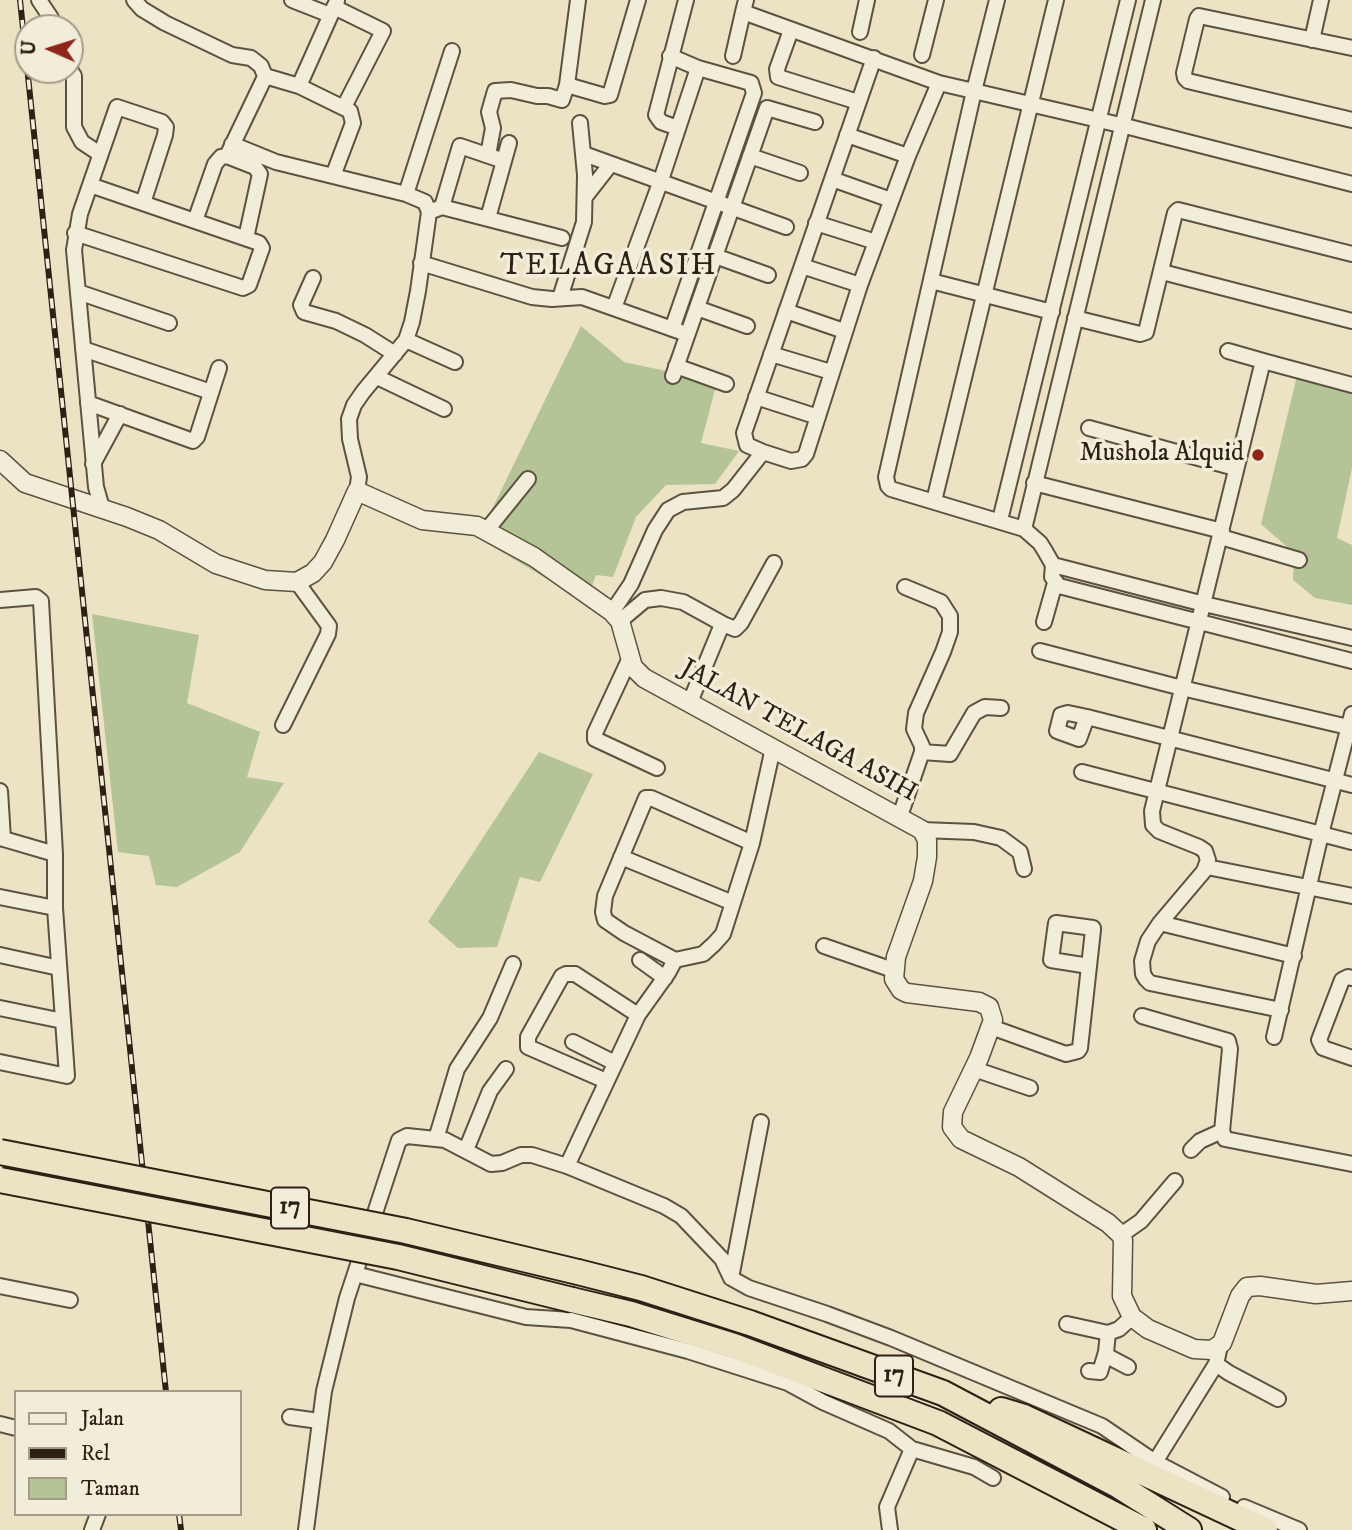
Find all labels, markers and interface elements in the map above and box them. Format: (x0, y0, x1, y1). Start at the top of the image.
north arrow (14, 14, 84, 84)
text: U (18, 40, 41, 56)
district label: TELAGAASIH (502, 250, 716, 286)
place label: Mushola Alquid (1079, 439, 1244, 471)
marker: Mushola Alquid (1250, 447, 1266, 463)
street label: JALAN TELAGA ASIH (674, 654, 922, 810)
road number: 17 (271, 1188, 309, 1228)
road number: 17 (875, 1356, 913, 1396)
legend (14, 1390, 242, 1516)
text: Jalan (81, 1406, 124, 1432)
text: Rel (81, 1441, 110, 1467)
text: Taman (81, 1476, 140, 1502)

